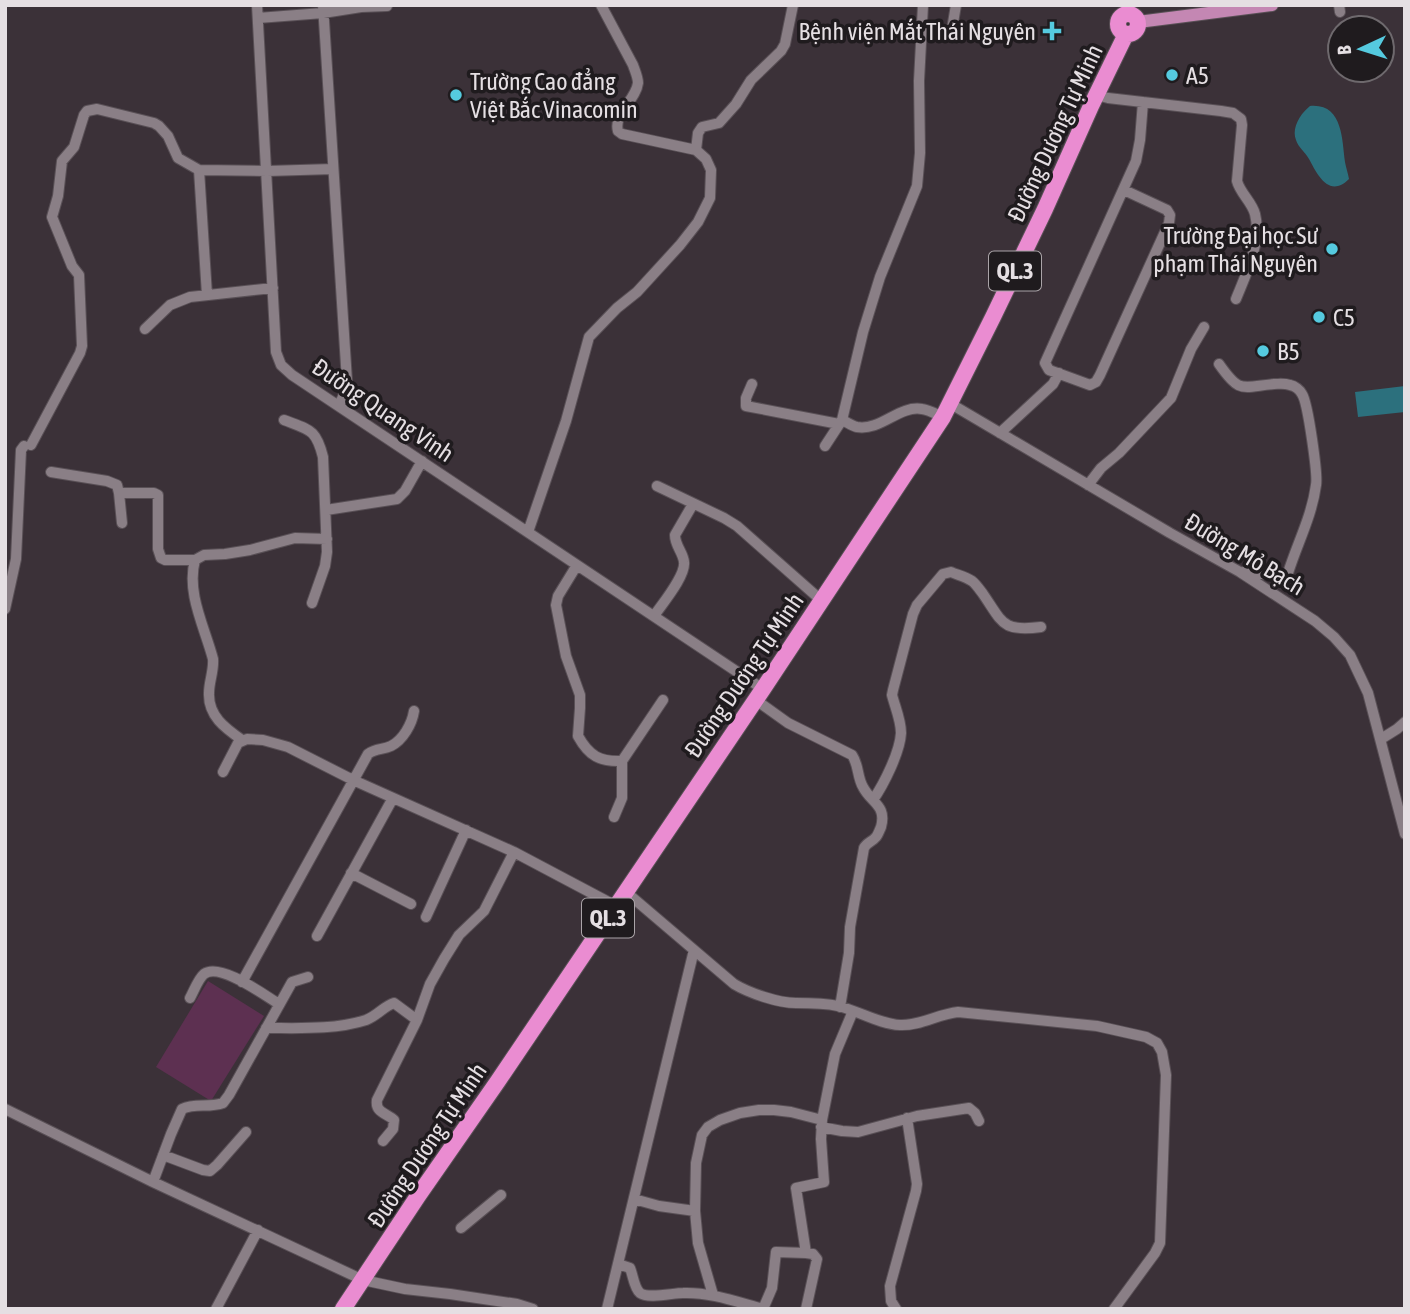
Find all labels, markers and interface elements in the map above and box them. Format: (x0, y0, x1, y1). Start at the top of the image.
north arrow (1326, 14, 1396, 84)
place label: Bệnh viện Mắt Thái Nguyên (799, 18, 1036, 45)
marker: Bệnh viện Mắt Thái Nguyên (1042, 21, 1062, 41)
street label: Đường Dương Tự Minh (1002, 40, 1108, 226)
text: B (1333, 45, 1355, 55)
place label: A5 (1186, 62, 1209, 89)
place label: Trường Cao đẳng Việt Bắc Vinacomin (470, 67, 638, 123)
marker: A5 (1164, 67, 1180, 83)
marker: Trường Cao đẳng Việt Bắc Vinacomin (448, 87, 464, 103)
place label: Trường Đại học Sư phạm Thái Nguyên (1153, 222, 1318, 277)
marker: Trường Đại học Sư phạm Thái Nguyên (1324, 241, 1340, 257)
road number: QL.3 (989, 252, 1041, 290)
place label: C5 (1333, 304, 1355, 331)
marker: C5 (1311, 309, 1327, 325)
place label: B5 (1277, 338, 1300, 365)
marker: B5 (1255, 343, 1271, 359)
street label: Đường Quang Vinh (307, 353, 459, 467)
street label: Đường Mỏ Bạch (1180, 508, 1310, 600)
street label: Đường Dương Tự Minh (679, 588, 809, 762)
road number: QL.3 (582, 898, 634, 937)
street label: Đường Dương Tự Minh (362, 1058, 492, 1232)

